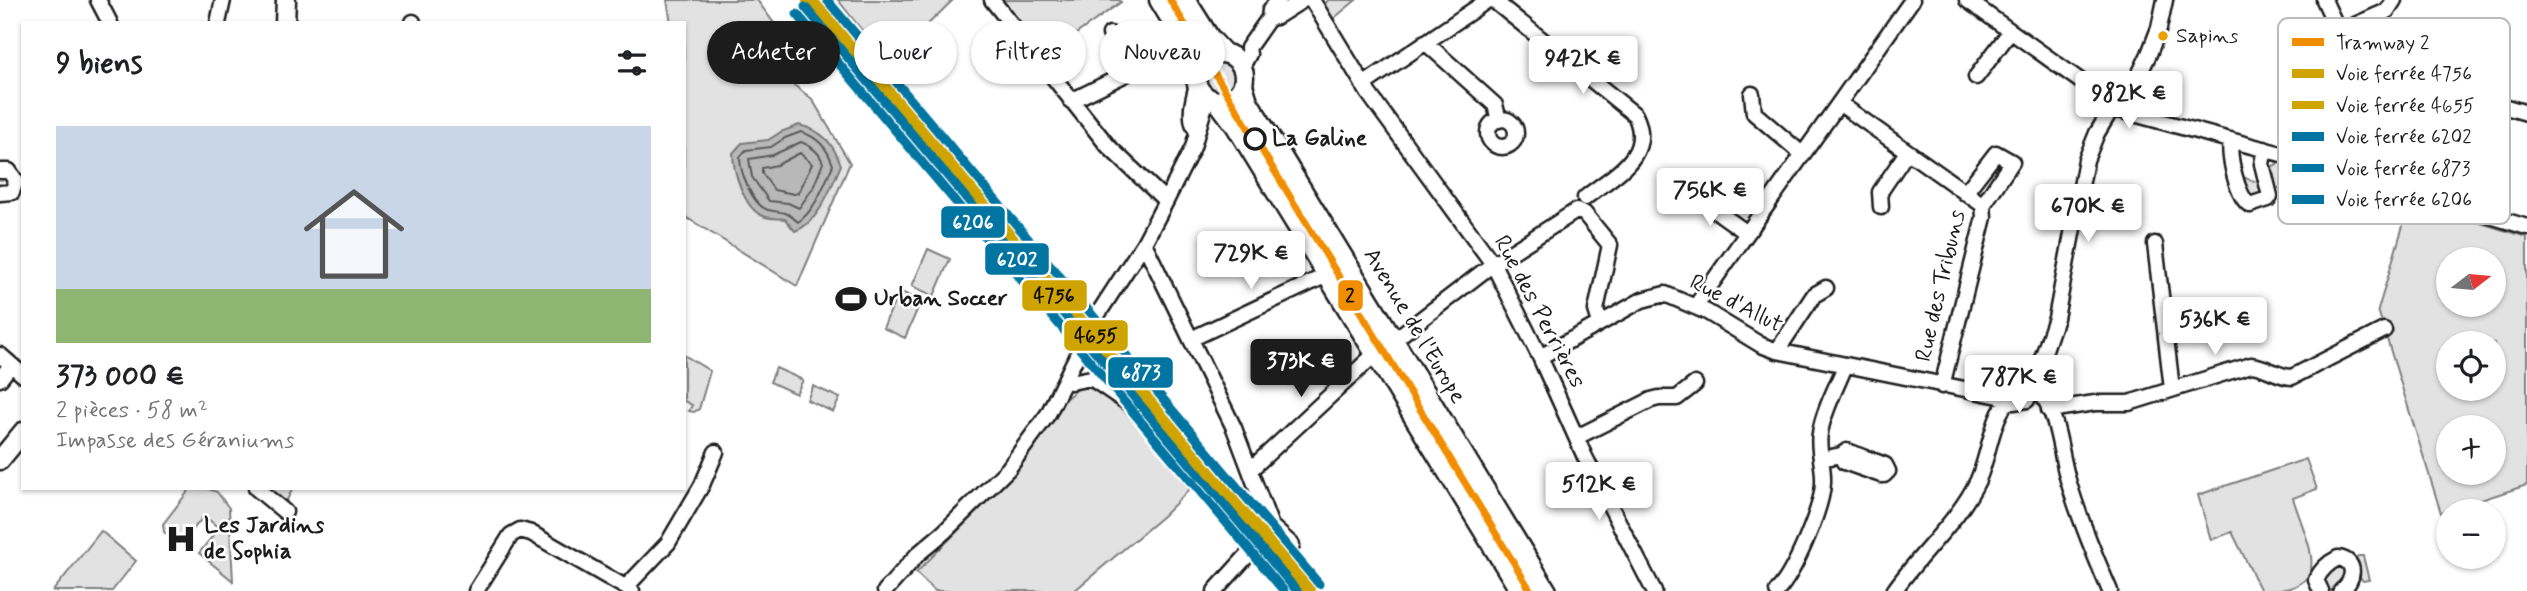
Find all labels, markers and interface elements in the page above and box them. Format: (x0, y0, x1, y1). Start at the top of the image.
legend (2278, 18, 2510, 224)
chip: Acheter (707, 21, 840, 84)
chip: Louer (854, 21, 957, 84)
chip: Filtres (971, 21, 1086, 84)
chip: Nouveau (1100, 21, 1225, 84)
place label: Sapins (2176, 22, 2238, 50)
marker: Sapins (2156, 29, 2170, 43)
text: Tramway 2 (2336, 31, 2429, 56)
pin: 942K € (1526, 36, 1640, 96)
text: 9 biens (56, 44, 143, 83)
icon: filters (613, 44, 651, 82)
text: 942K € (1545, 44, 1621, 74)
text: Voie ferrée 4756 (2336, 62, 2472, 87)
pin: 982K € (2072, 72, 2186, 131)
text: 982K € (2091, 79, 2167, 109)
text: Voie ferrée 4655 (2336, 94, 2475, 119)
place label: La Galine (1272, 124, 1368, 154)
text: Voie ferrée 6202 (2336, 125, 2471, 150)
marker: La Galine (1244, 128, 1266, 150)
text: Voie ferrée 6873 (2336, 157, 2471, 182)
pin: 756K € (1653, 168, 1767, 228)
icon: home (291, 171, 417, 297)
text: 756K € (1673, 176, 1747, 206)
pin: 670K € (2031, 184, 2145, 244)
text: Voie ferrée 6206 (2336, 188, 2472, 213)
text: 670K € (2051, 192, 2125, 222)
line badge: 6206 (940, 205, 1006, 239)
street label: Rue des Tribuns (1909, 207, 1973, 365)
text: 6206 (953, 211, 994, 236)
street label: Rue des Perrières (1486, 230, 1592, 394)
pin: 729K € (1194, 232, 1308, 291)
text: 729K € (1213, 239, 1289, 269)
line badge: 6202 (984, 242, 1050, 276)
street label: Avenue de l'Europe (1356, 243, 1472, 409)
north arrow (2436, 247, 2506, 317)
map controls (2436, 247, 2506, 569)
text: 6202 (997, 248, 1038, 273)
street label: Rue d'Allut (1684, 268, 1788, 340)
line badge: 4756 (1021, 279, 1088, 312)
line badge: 2 (1337, 279, 1364, 312)
sports icon: Urban Soccer (834, 282, 868, 316)
place label: Urban Soccer (874, 284, 1008, 314)
text: 4756 (1034, 284, 1075, 309)
text: 2 (1345, 284, 1355, 309)
pin: 536K € (2158, 298, 2272, 357)
text: 536K € (2179, 305, 2251, 335)
line badge: 4655 (1063, 319, 1129, 352)
text: 4655 (1074, 324, 1118, 349)
button: locate (2436, 331, 2506, 401)
pin: 373K € (1244, 340, 1358, 399)
text: 373K € (1267, 347, 1335, 377)
line badge: 6873 (1107, 356, 1174, 389)
pin: 787K € (1962, 356, 2076, 415)
text: 373 000 € (56, 357, 185, 396)
text: 6873 (1121, 361, 1161, 386)
text: 787K € (1981, 363, 2057, 393)
text: 2 pièces · 58 m² (56, 396, 208, 426)
button: + (2436, 415, 2506, 485)
text: Impasse des Géraniums (56, 426, 294, 456)
pin: 512K € (1542, 462, 1656, 522)
text: 512K € (1562, 470, 1636, 500)
button: − (2436, 499, 2506, 569)
place label: Les Jardins de Sophia (204, 511, 325, 567)
hospital icon: Les Jardins de Sophia (164, 522, 198, 556)

